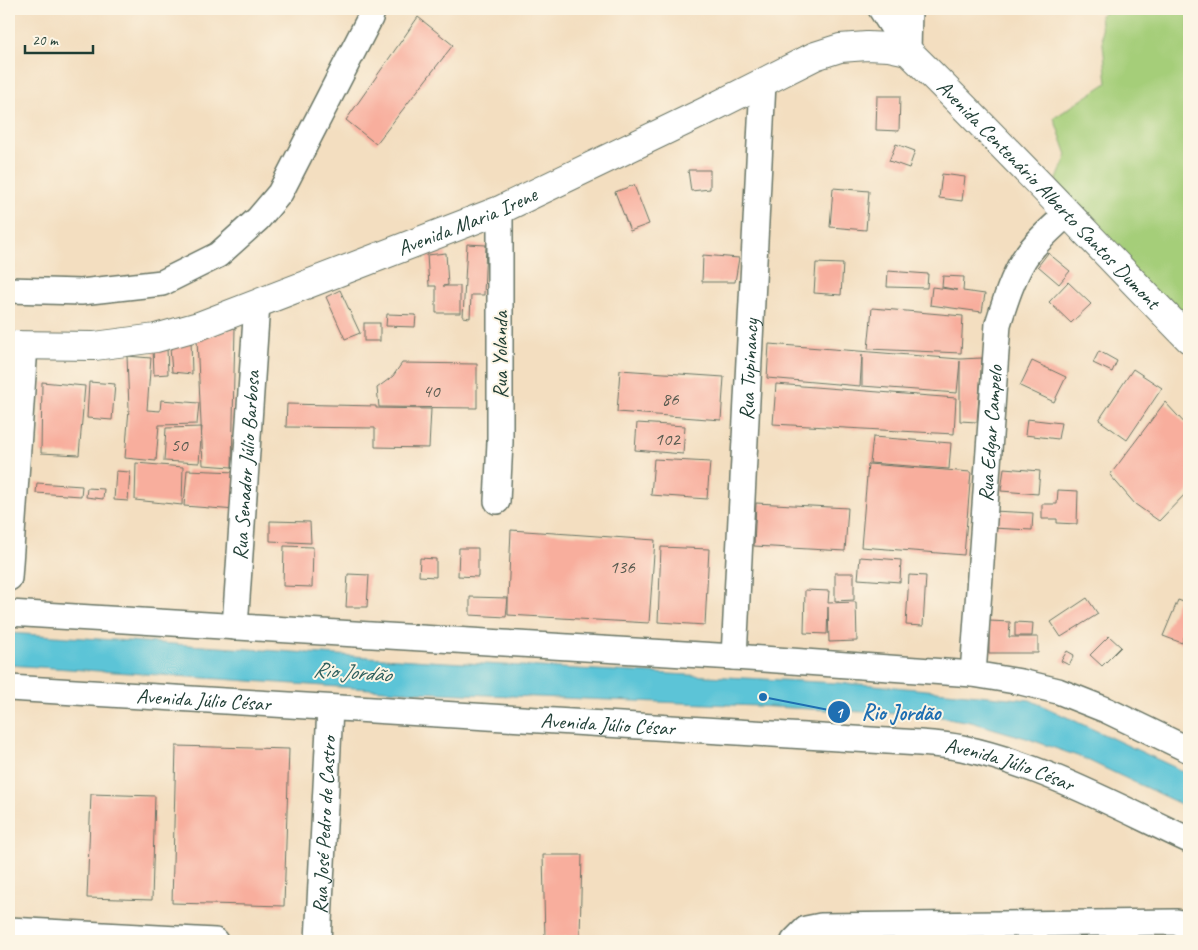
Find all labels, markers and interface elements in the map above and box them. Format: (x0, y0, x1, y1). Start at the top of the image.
scale bar (25, 22, 92, 54)
text: 20 m (32, 31, 59, 50)
street label: Avenida Centenário Alberto Santos Dumont (932, 74, 1167, 316)
street label: Avenida Maria Irene (394, 181, 542, 261)
street label: Rua Yolanda (487, 310, 513, 399)
street label: Rua Tupinancy (733, 316, 764, 421)
street label: Rua Edgar Campelo (972, 363, 1008, 503)
street label: Rua Senador Júlio Barbosa (227, 368, 266, 561)
house number: 40 (422, 379, 441, 403)
house number: 86 (661, 387, 680, 411)
house number: 102 (654, 427, 681, 451)
house number: 50 (170, 433, 189, 457)
house number: 136 (609, 555, 636, 579)
water label: Rio Jordão (312, 655, 395, 689)
street label: Avenida Júlio César (136, 683, 273, 717)
callout: Rio Jordão (827, 694, 950, 731)
text: Rio Jordão (862, 699, 942, 727)
text: 1 (836, 704, 845, 723)
street label: Avenida Júlio César (540, 707, 677, 741)
street label: Avenida Júlio César (943, 732, 1079, 798)
street label: Rua José Pedro de Castro (306, 733, 342, 915)

